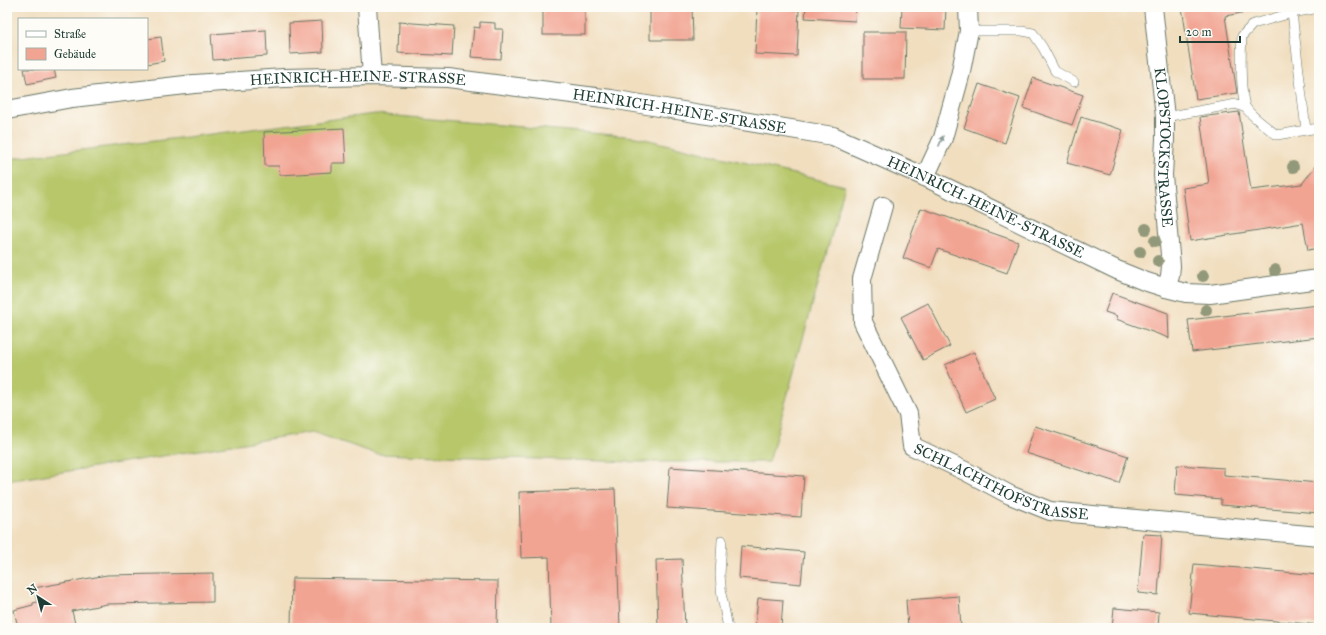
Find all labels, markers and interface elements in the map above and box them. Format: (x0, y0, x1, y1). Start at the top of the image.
legend (18, 18, 148, 70)
scale bar (1180, 18, 1240, 44)
text: 20 m (1186, 25, 1212, 39)
text: Straße (54, 27, 86, 41)
text: Gebäude (54, 47, 96, 61)
street label: KLOPSTOCKSTRASSE (1151, 66, 1177, 228)
street label: HEINRICH-HEINE-STRASSE (249, 67, 467, 89)
street label: HEINRICH-HEINE-STRASSE (571, 85, 788, 137)
one-way arrow (938, 136, 944, 147)
street label: HEINRICH-HEINE-STRASSE (884, 152, 1088, 262)
street label: SCHLACHTHOFSTRASSE (911, 439, 1090, 524)
north arrow (18, 577, 58, 617)
text: N (25, 581, 41, 597)

